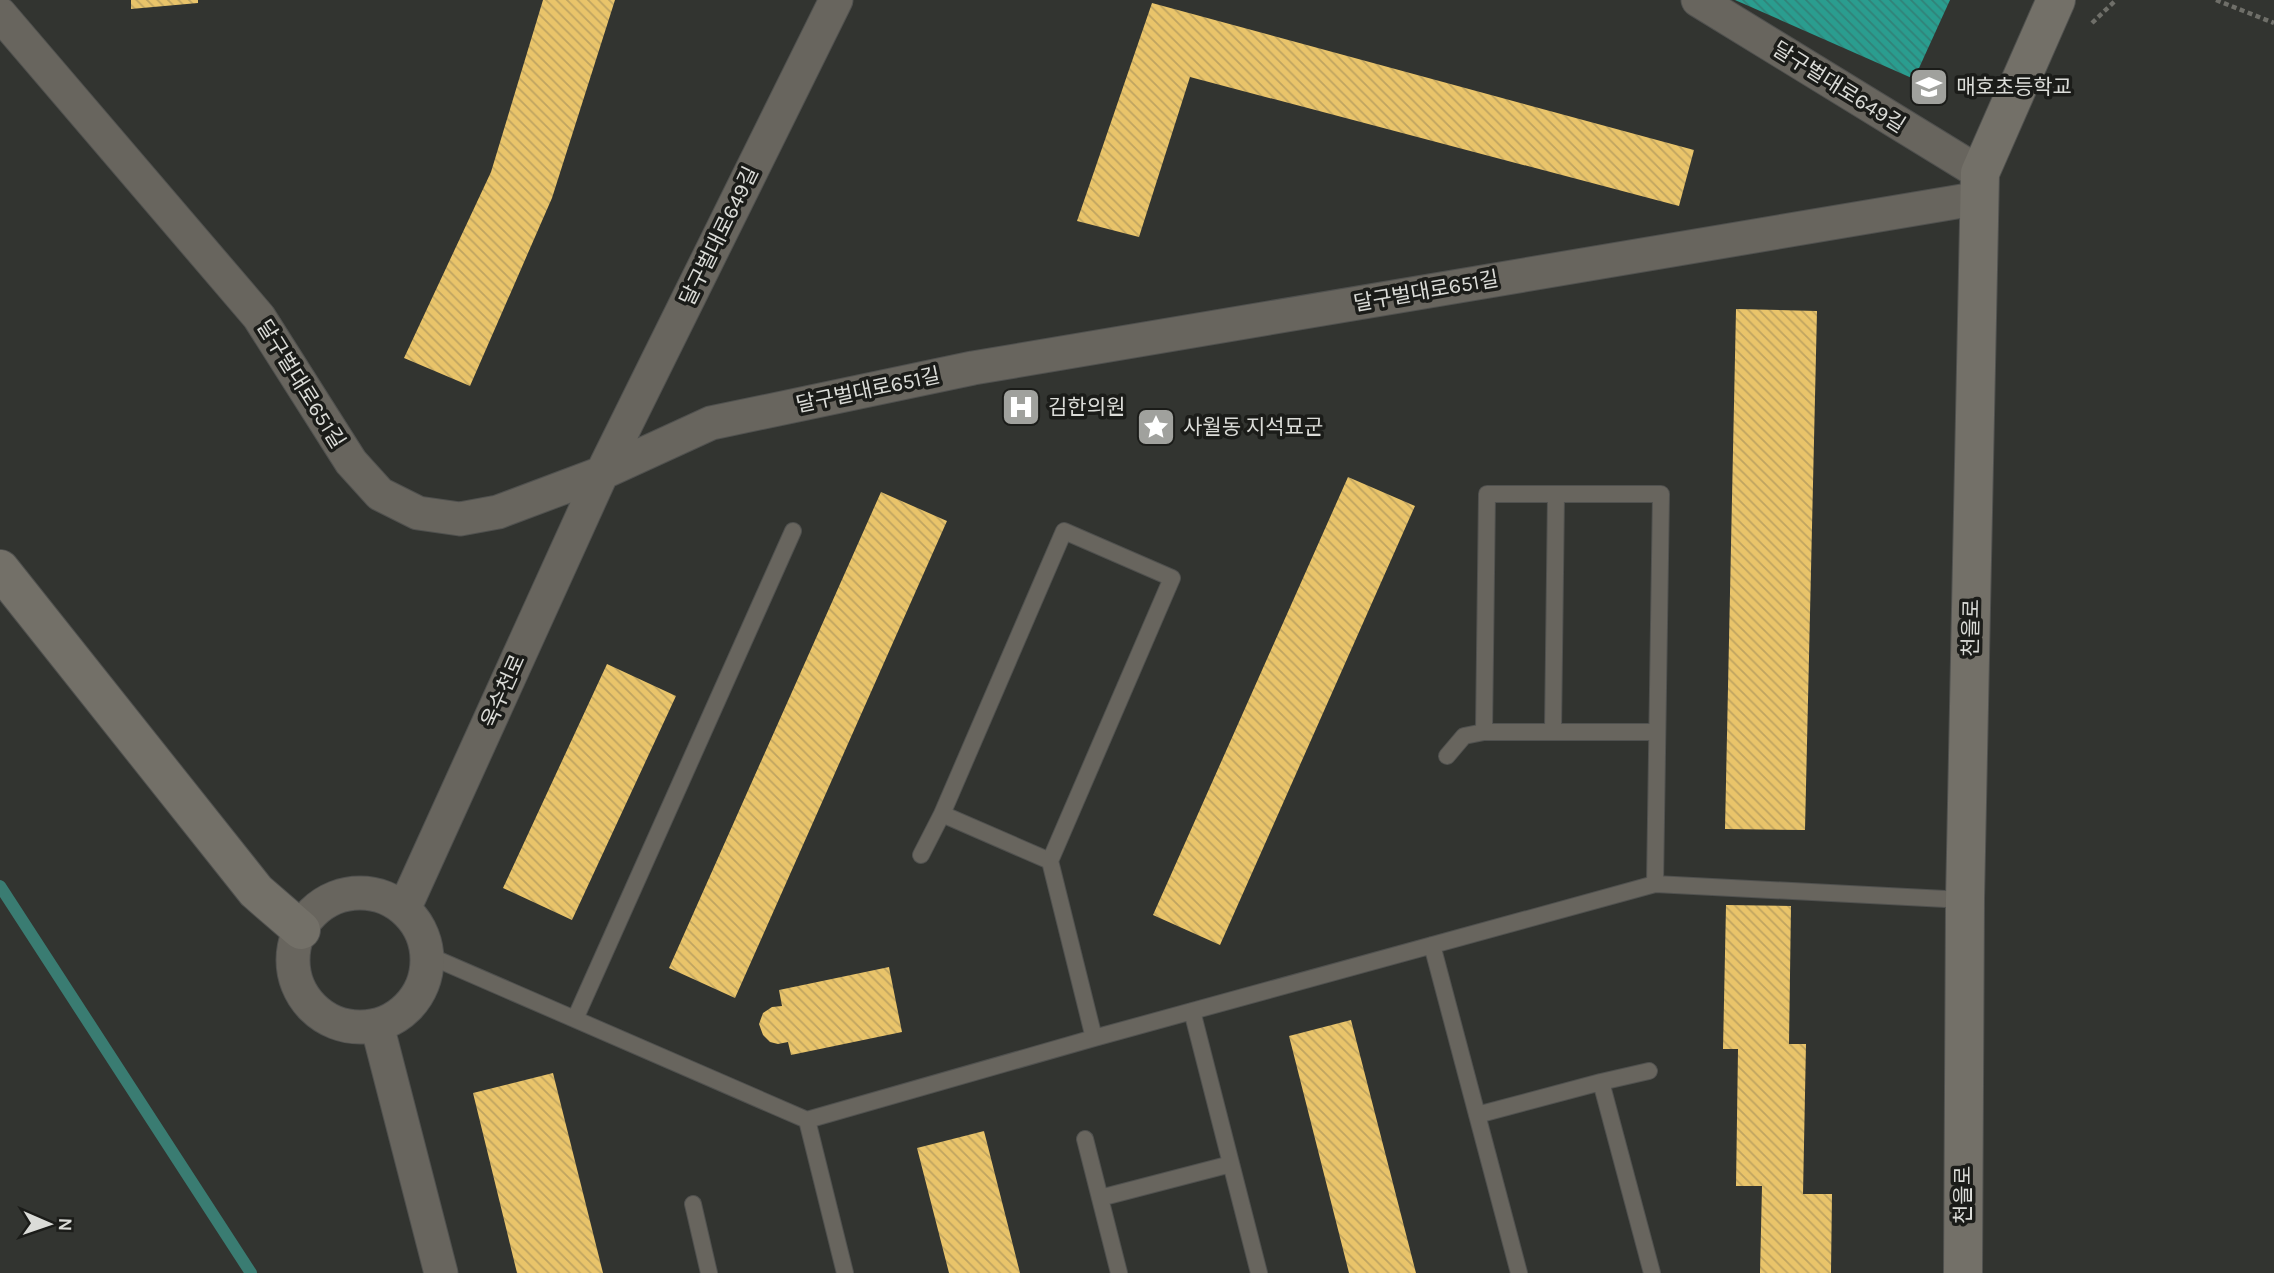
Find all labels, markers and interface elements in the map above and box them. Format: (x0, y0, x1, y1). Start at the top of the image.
street label: 달구벌대로649길 (1768, 37, 1910, 137)
school or university icon: 매호초등학교 (1908, 66, 1950, 108)
place label: 매호초등학교 (1956, 75, 2072, 99)
street label: 달구벌대로649길 (675, 162, 763, 310)
street label: 달구벌대로651길 (1352, 266, 1500, 316)
street label: 달구벌대로651길 (252, 315, 350, 453)
street label: 달구벌대로651길 (794, 363, 942, 417)
hospital icon: 김한의원 (1000, 386, 1042, 428)
place label: 김한의원 (1048, 395, 1125, 419)
place icon: 사월동 지석묘군 (1135, 406, 1177, 448)
place label: 사월동 지석묘군 (1183, 415, 1323, 439)
street label: 천을로 (1958, 599, 1984, 657)
street label: 욱수천로 (476, 651, 530, 731)
street label: 천을로 (1951, 1166, 1975, 1224)
north arrow (14, 1189, 84, 1259)
text: N (54, 1217, 76, 1232)

